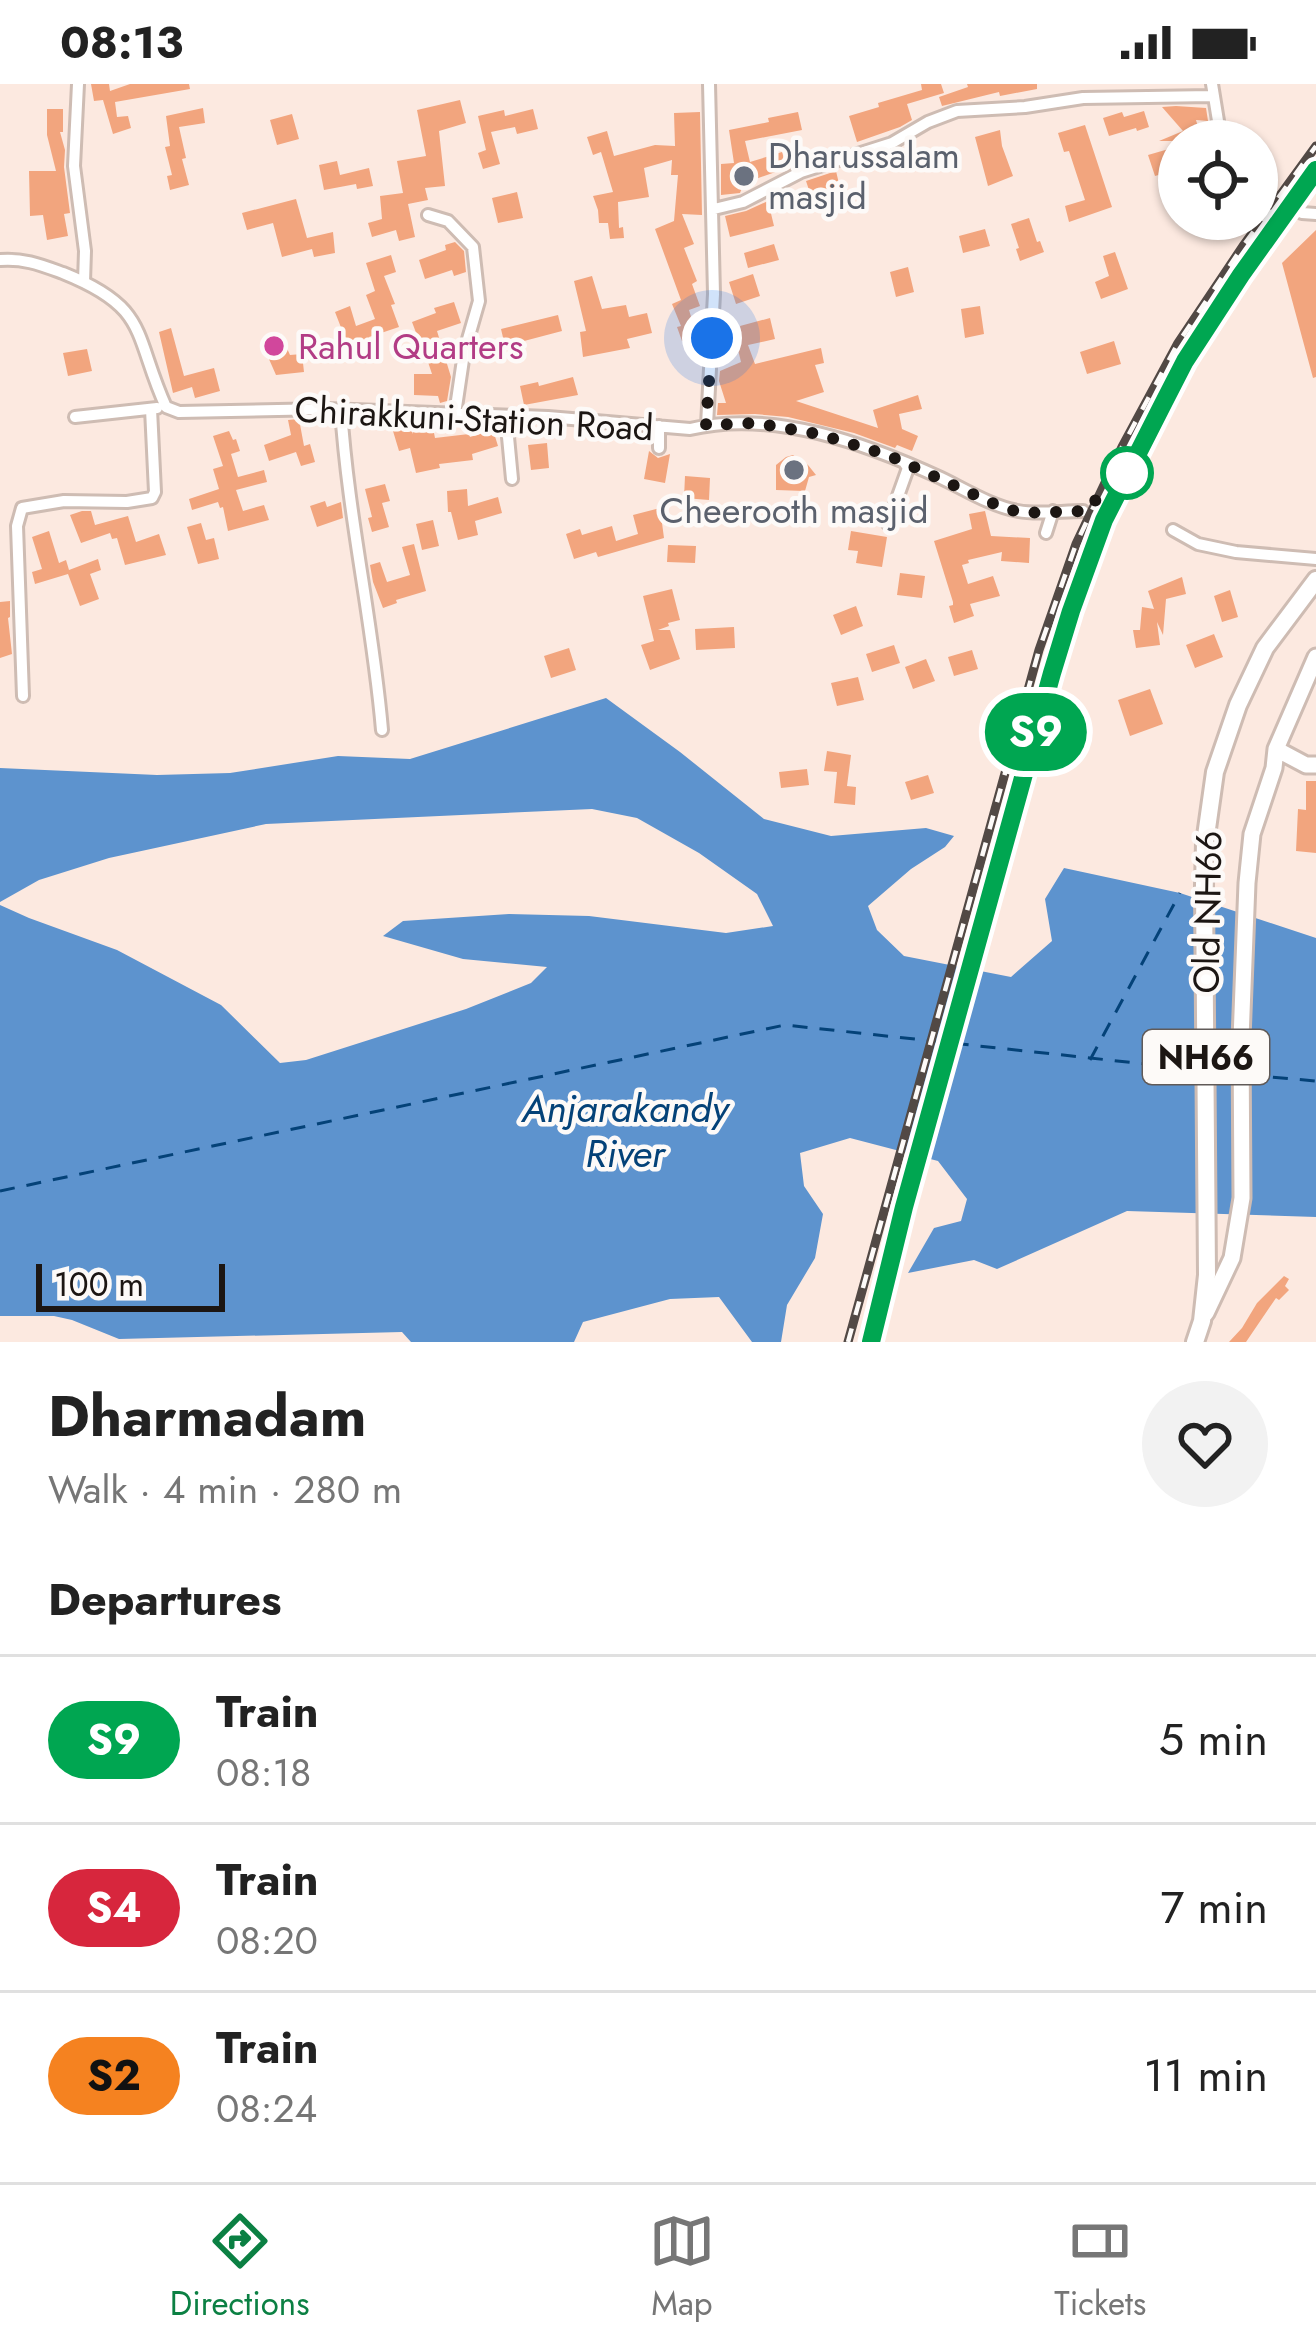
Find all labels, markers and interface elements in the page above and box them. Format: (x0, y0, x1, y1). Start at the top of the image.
text: 08:13 (60, 10, 183, 75)
map controls (1158, 120, 1278, 240)
button: locate (1158, 120, 1278, 240)
place label: Dharussalam masjid (768, 129, 960, 222)
marker: Dharussalam masjid (731, 163, 757, 189)
your location (682, 308, 742, 368)
place label: Rahul Quarters (298, 320, 523, 372)
marker: Rahul Quarters (261, 333, 287, 359)
street label: Chirakkuni-Station Road (293, 383, 655, 453)
unlabelled marker (1102, 448, 1152, 498)
marker: Cheerooth masjid (781, 457, 807, 483)
place label: Cheerooth masjid (660, 484, 928, 536)
line badge: S9 (982, 693, 1090, 771)
text: S9 (1009, 701, 1063, 762)
street label: Old NH66 (1180, 830, 1234, 994)
road number: NH66 (1143, 1030, 1269, 1084)
water label: Anjarakandy River (521, 1080, 731, 1182)
scale bar (36, 1258, 225, 1311)
text: 100 m (54, 1261, 144, 1308)
text: Dharmadam (48, 1375, 366, 1457)
button: heart (1142, 1381, 1268, 1507)
text: Walk · 4 min · 280 m (48, 1461, 402, 1518)
text: Departures (48, 1567, 282, 1632)
text: Train (216, 1679, 319, 1744)
text: 5 min (1159, 1707, 1268, 1772)
text: S9 (87, 1709, 141, 1770)
text: 08:18 (216, 1744, 311, 1801)
text: Train (216, 1847, 319, 1912)
text: 7 min (1160, 1875, 1268, 1940)
text: S4 (86, 1877, 142, 1938)
text: 08:20 (216, 1912, 318, 1969)
text: Train (216, 2015, 319, 2080)
text: 11 min (1144, 2043, 1268, 2108)
text: S2 (87, 2045, 141, 2106)
text: 08:24 (216, 2080, 317, 2137)
tab: Directions (170, 2208, 309, 2327)
tab: Map (649, 2208, 715, 2327)
tab: Tickets (1054, 2208, 1146, 2327)

